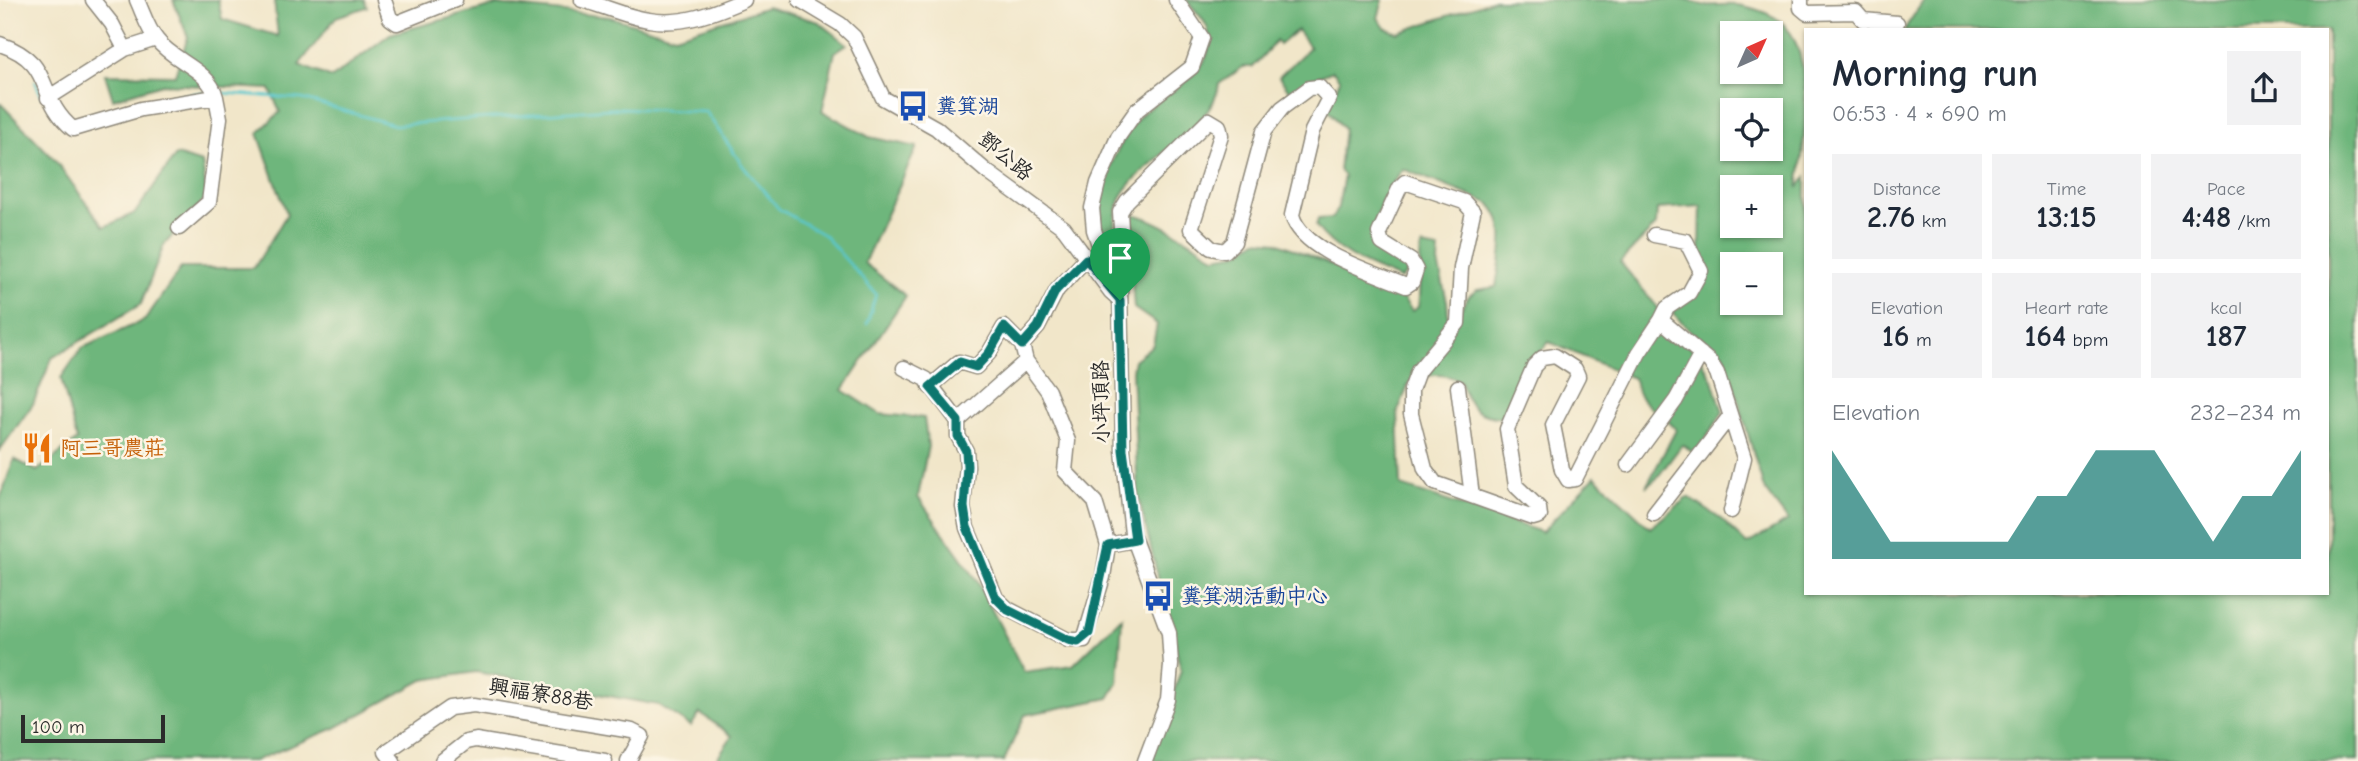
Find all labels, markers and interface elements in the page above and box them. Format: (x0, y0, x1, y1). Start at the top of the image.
north arrow (1720, 21, 1783, 84)
map controls (1720, 21, 1783, 315)
button: share (2227, 51, 2301, 125)
text: Morning run (1832, 52, 2038, 96)
bus stop icon: 糞箕湖 (896, 89, 930, 123)
place label: 糞箕湖 (936, 94, 999, 118)
button: locate (1720, 98, 1783, 161)
text: 06:53 · 4 × 690 m (1832, 100, 2007, 127)
street label: 鄧公路 (974, 127, 1038, 185)
button: + (1720, 175, 1783, 238)
text: Distance (1873, 178, 1941, 200)
text: Time (2047, 178, 2086, 200)
text: Pace (2207, 178, 2245, 200)
text: 2.76 (1867, 200, 1915, 235)
text: 13:15 (2036, 200, 2097, 235)
text: 4:48 (2182, 200, 2231, 235)
text: km (1915, 210, 1947, 232)
text: /km (2231, 210, 2271, 232)
pin (1090, 228, 1150, 300)
icon: arrive (1101, 239, 1139, 277)
button: − (1720, 252, 1783, 315)
text: Elevation (1870, 297, 1943, 319)
text: Heart rate (2025, 297, 2108, 319)
text: kcal (2210, 297, 2242, 319)
text: 16 (1882, 319, 1910, 354)
text: 164 (2025, 319, 2066, 354)
text: 187 (2206, 319, 2246, 354)
text: m (1910, 329, 1932, 351)
text: bpm (2066, 329, 2108, 351)
street label: 小坪頂路 (1088, 360, 1114, 444)
text: Elevation (1832, 399, 1920, 426)
text: 232–234 m (2190, 399, 2301, 426)
restaurant icon: 阿三哥農莊 (20, 431, 54, 465)
place label: 阿三哥農莊 (60, 436, 165, 460)
bus stop icon: 糞箕湖活動中心 (1141, 579, 1175, 613)
place label: 糞箕湖活動中心 (1181, 584, 1328, 608)
street label: 興福寮88巷 (487, 674, 595, 714)
scale bar (21, 712, 164, 744)
text: 100 m (32, 716, 85, 738)

